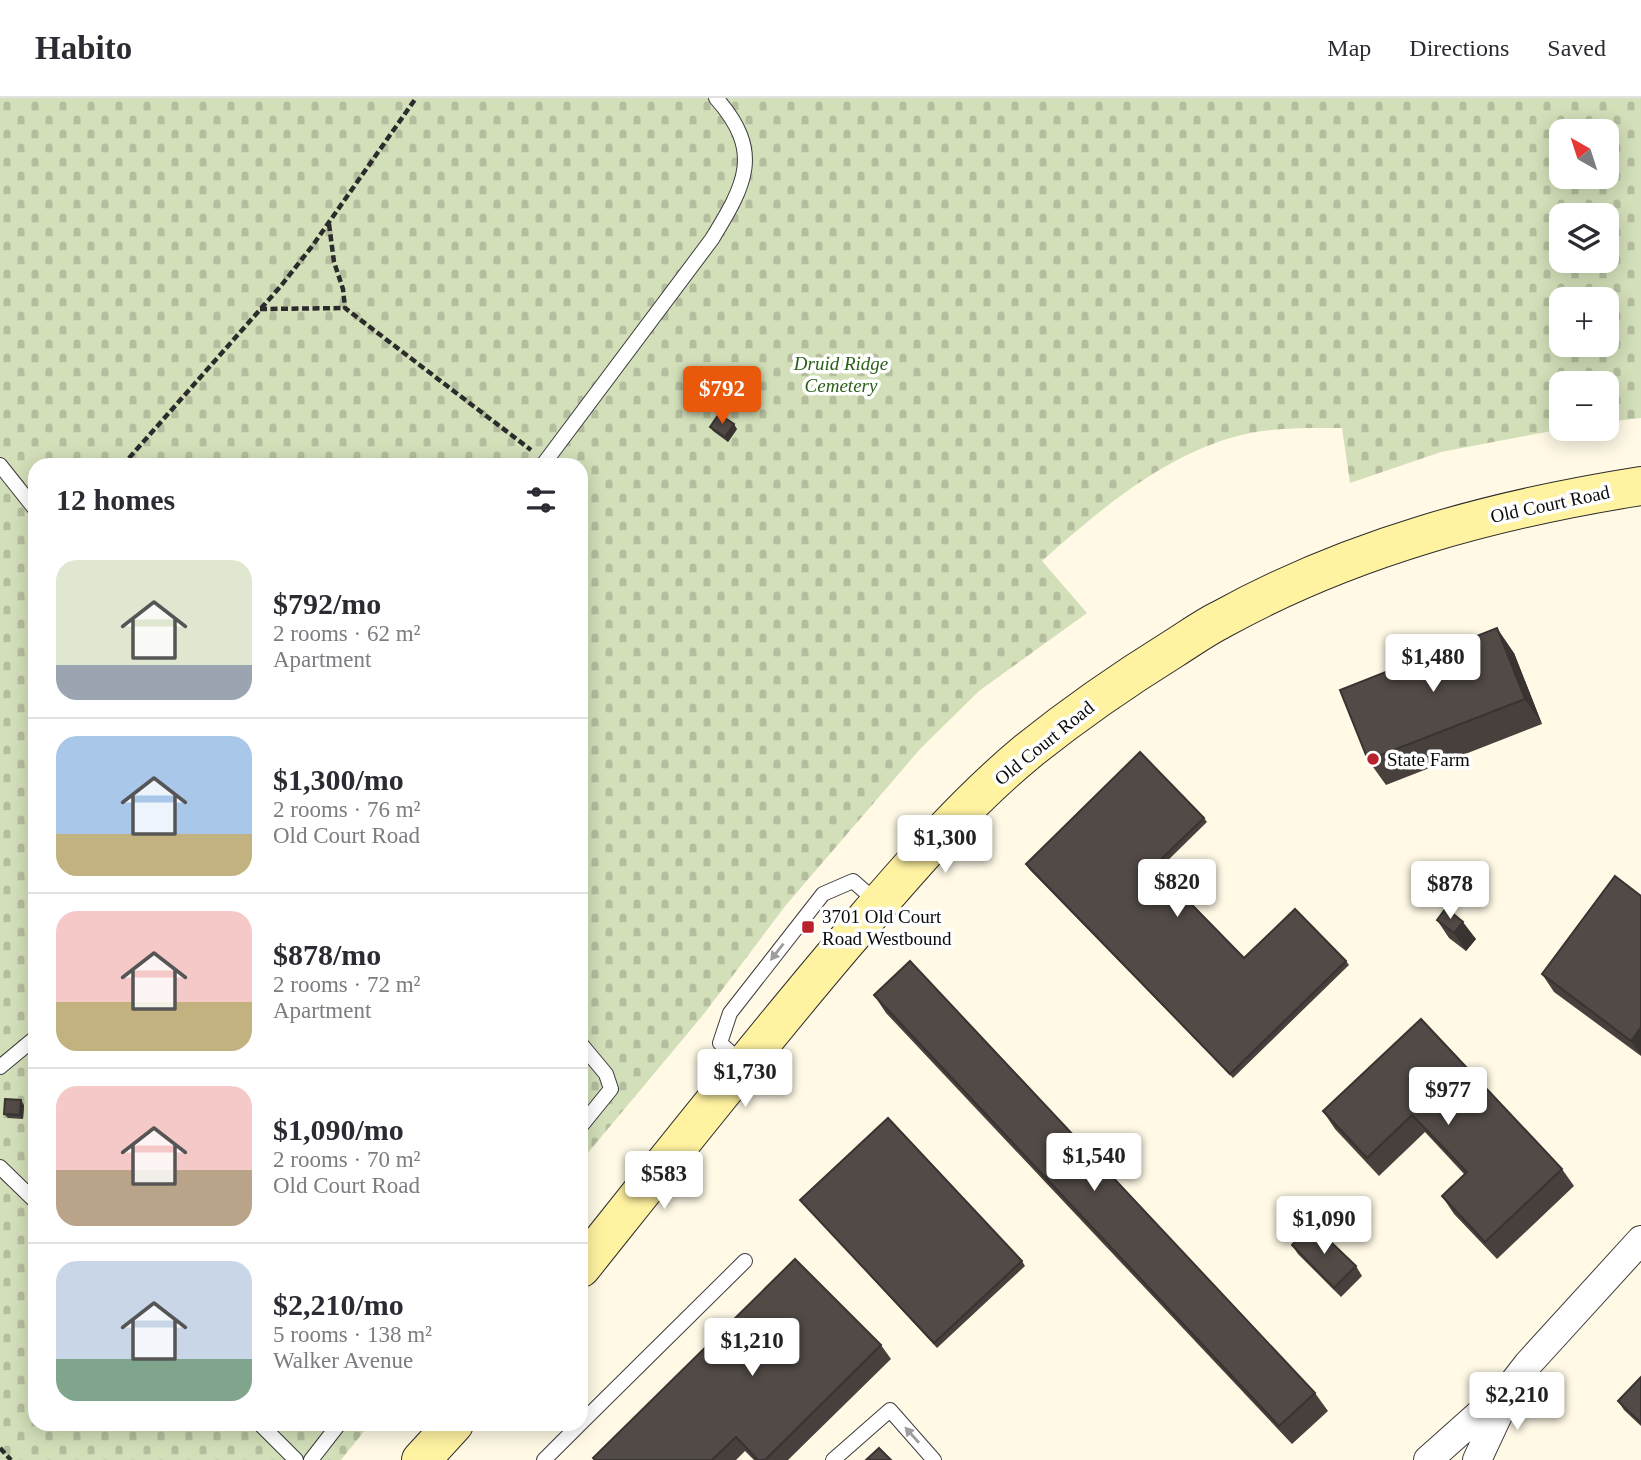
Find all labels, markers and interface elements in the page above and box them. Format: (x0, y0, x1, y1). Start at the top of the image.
text: Habito (35, 30, 132, 66)
text: Map (1327, 35, 1371, 61)
text: Directions (1409, 35, 1509, 61)
text: Saved (1547, 35, 1606, 61)
north arrow (1549, 119, 1619, 189)
map controls (1549, 119, 1619, 441)
button: layers (1549, 203, 1619, 273)
button: + (1549, 287, 1619, 357)
park label: Druid Ridge Cemetery (793, 353, 888, 396)
pin: $792 (681, 366, 763, 426)
button: − (1549, 371, 1619, 441)
text: $792 (699, 376, 745, 401)
icon: filters (522, 481, 560, 519)
street label: Old Court Road (1488, 481, 1612, 527)
text: 12 homes (56, 483, 175, 516)
text: $792/mo (273, 587, 381, 620)
icon: home (112, 588, 196, 672)
text: 2 rooms · 62 m² (273, 621, 420, 646)
pin: $1,480 (1376, 634, 1490, 694)
text: $1,480 (1401, 644, 1465, 669)
text: Apartment (273, 647, 371, 672)
street label: Old Court Road (990, 696, 1098, 789)
place label: State Farm (1387, 749, 1470, 770)
marker: State Farm (1365, 751, 1381, 767)
text: $1,300/mo (273, 763, 404, 796)
icon: home (112, 764, 196, 848)
text: 2 rooms · 76 m² (273, 797, 420, 822)
pin: $1,300 (888, 816, 1002, 875)
text: Old Court Road (273, 823, 420, 848)
text: $1,300 (913, 825, 977, 850)
pin: $820 (1136, 860, 1218, 919)
pin: $878 (1409, 862, 1491, 921)
text: $820 (1154, 869, 1200, 894)
text: $878 (1427, 871, 1473, 896)
place label: 3701 Old Court Road Westbound (822, 906, 952, 949)
marker: 3701 Old Court Road Westbound (800, 919, 816, 935)
text: $878/mo (273, 938, 381, 971)
icon: home (112, 939, 196, 1023)
one-way arrow (770, 943, 785, 961)
text: 2 rooms · 72 m² (273, 972, 420, 997)
text: Apartment (273, 998, 371, 1023)
pin: $1,730 (688, 1049, 802, 1109)
text: $1,730 (713, 1059, 777, 1084)
pin: $977 (1407, 1068, 1489, 1127)
text: $977 (1425, 1077, 1471, 1102)
text: $1,090/mo (273, 1113, 404, 1146)
icon: home (112, 1114, 196, 1198)
pin: $1,540 (1037, 1134, 1151, 1193)
text: $1,540 (1062, 1143, 1126, 1168)
text: 2 rooms · 70 m² (273, 1147, 420, 1172)
pin: $583 (623, 1152, 705, 1211)
text: $583 (641, 1161, 687, 1186)
text: Old Court Road (273, 1173, 420, 1198)
pin: $1,090 (1267, 1196, 1381, 1256)
text: $1,090 (1292, 1206, 1356, 1231)
text: $2,210/mo (273, 1288, 404, 1321)
icon: home (112, 1289, 196, 1373)
pin: $1,210 (695, 1318, 809, 1378)
text: 5 rooms · 138 m² (273, 1322, 432, 1347)
text: $1,210 (720, 1328, 784, 1353)
text: Walker Avenue (273, 1348, 413, 1373)
pin: $2,210 (1460, 1372, 1574, 1432)
text: $2,210 (1485, 1382, 1549, 1407)
one-way arrow (904, 1426, 920, 1444)

